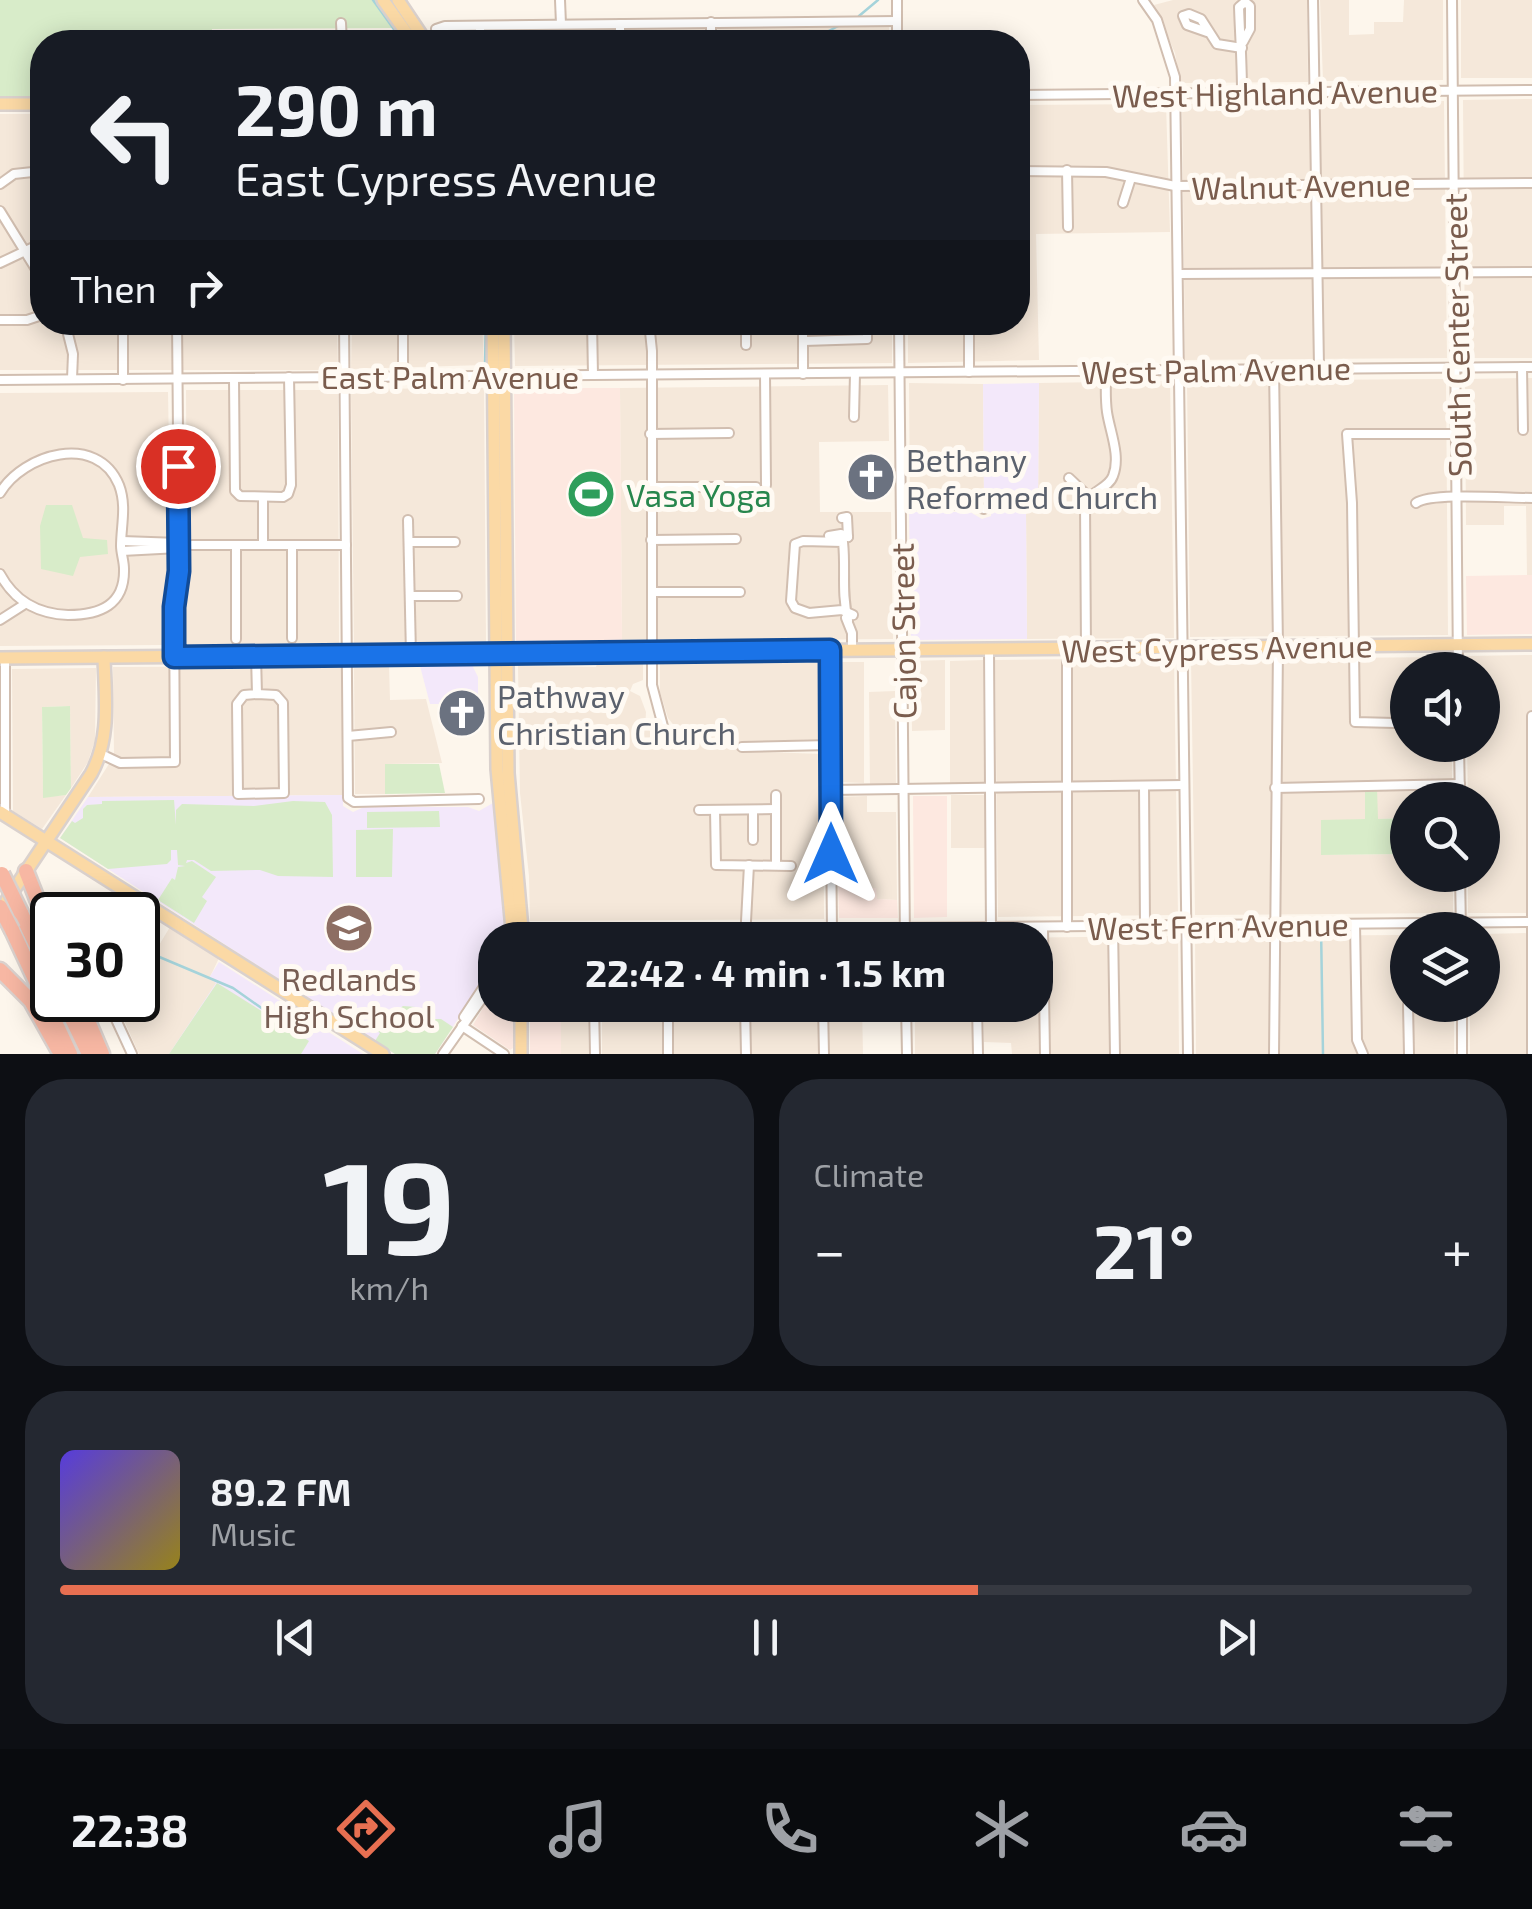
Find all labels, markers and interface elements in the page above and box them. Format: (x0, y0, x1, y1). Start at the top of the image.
text: 290 m (235, 66, 438, 150)
icon: left (70, 70, 200, 200)
street label: West Highland Avenue (1112, 70, 1438, 114)
text: East Cypress Avenue (235, 151, 657, 205)
street label: Walnut Avenue (1191, 164, 1411, 206)
street label: South Center Street (1435, 193, 1477, 477)
icon: right (177, 260, 232, 315)
text: Then (70, 265, 157, 311)
street label: West Palm Avenue (1081, 348, 1351, 390)
street label: East Palm Avenue (321, 357, 579, 395)
pin (136, 424, 221, 509)
icon: arrive (151, 439, 206, 494)
place label: Bethany Reformed Church (906, 440, 1158, 515)
church icon: Bethany Reformed Church (845, 451, 897, 503)
sports icon: Vasa Yoga (565, 468, 617, 520)
place label: Vasa Yoga (626, 475, 772, 513)
street label: Cajon Street (881, 542, 924, 720)
street label: West Cypress Avenue (1061, 625, 1373, 669)
map controls (1390, 652, 1500, 1022)
button: sound (1390, 652, 1500, 762)
place label: Pathway Christian Church (497, 676, 736, 751)
church icon: Pathway Christian Church (436, 687, 488, 739)
button: search (1390, 782, 1500, 892)
position arrow (779, 802, 883, 906)
speed limit sign: 30 (30, 892, 160, 1022)
school or university icon: Redlands High School (323, 902, 375, 954)
street label: West Fern Avenue (1087, 904, 1349, 946)
button: layers (1390, 912, 1500, 1022)
text: 22:42 · 4 min · 1.5 km (585, 949, 946, 995)
place label: Redlands High School (264, 959, 435, 1034)
text: 19 (323, 1125, 456, 1281)
text: Climate (814, 1155, 924, 1193)
text: 21° (1093, 1204, 1195, 1294)
text: − (814, 1216, 846, 1282)
text: + (1442, 1216, 1472, 1282)
text: km/h (350, 1268, 429, 1306)
text: 89.2 FM (210, 1468, 352, 1514)
text: Music (210, 1514, 296, 1552)
icon: previous (268, 1610, 323, 1665)
icon: pause (738, 1610, 793, 1665)
icon: next (1209, 1610, 1264, 1665)
icon: directions (331, 1794, 401, 1864)
icon: music (543, 1794, 613, 1864)
icon: phone (755, 1794, 825, 1864)
icon: climate (967, 1794, 1037, 1864)
icon: car (1179, 1794, 1249, 1864)
icon: filters (1391, 1794, 1461, 1864)
text: 22:38 (71, 1802, 188, 1856)

